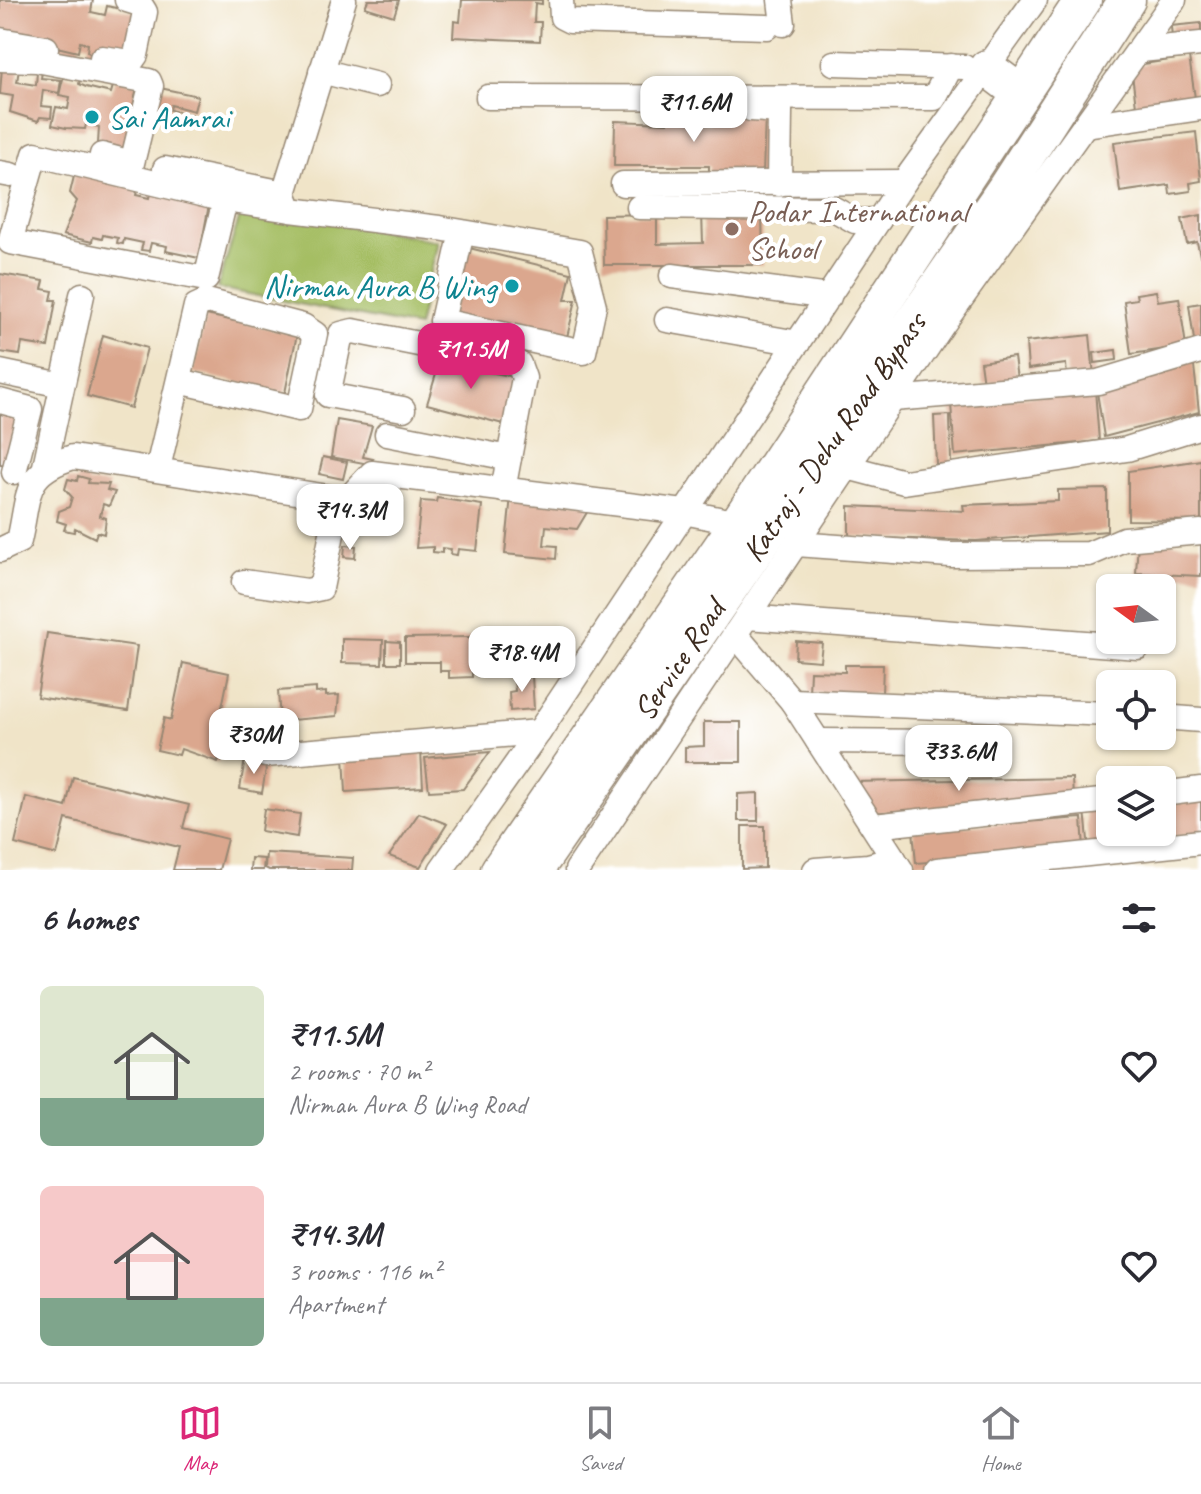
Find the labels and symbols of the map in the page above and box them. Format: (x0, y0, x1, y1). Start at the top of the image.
pin: ₹11.6M (629, 76, 759, 144)
place label: Sai Aamrai (108, 97, 234, 138)
marker: Sai Aamrai (83, 108, 101, 126)
place label: Podar International School (748, 191, 973, 269)
marker: Podar International School (723, 220, 741, 238)
place label: Nirman Aura B Wing (264, 266, 499, 307)
marker: Nirman Aura B Wing (503, 277, 521, 295)
street label: Katraj - Dehu Road Bypass (733, 302, 937, 570)
pin: ₹11.5M (406, 323, 536, 391)
pin: ₹14.3M (285, 484, 415, 552)
north arrow (1096, 574, 1176, 654)
street label: Service Road (624, 588, 737, 728)
pin: ₹18.4M (457, 626, 587, 694)
pin: ₹30M (207, 708, 301, 776)
pin: ₹33.6M (894, 725, 1024, 793)

